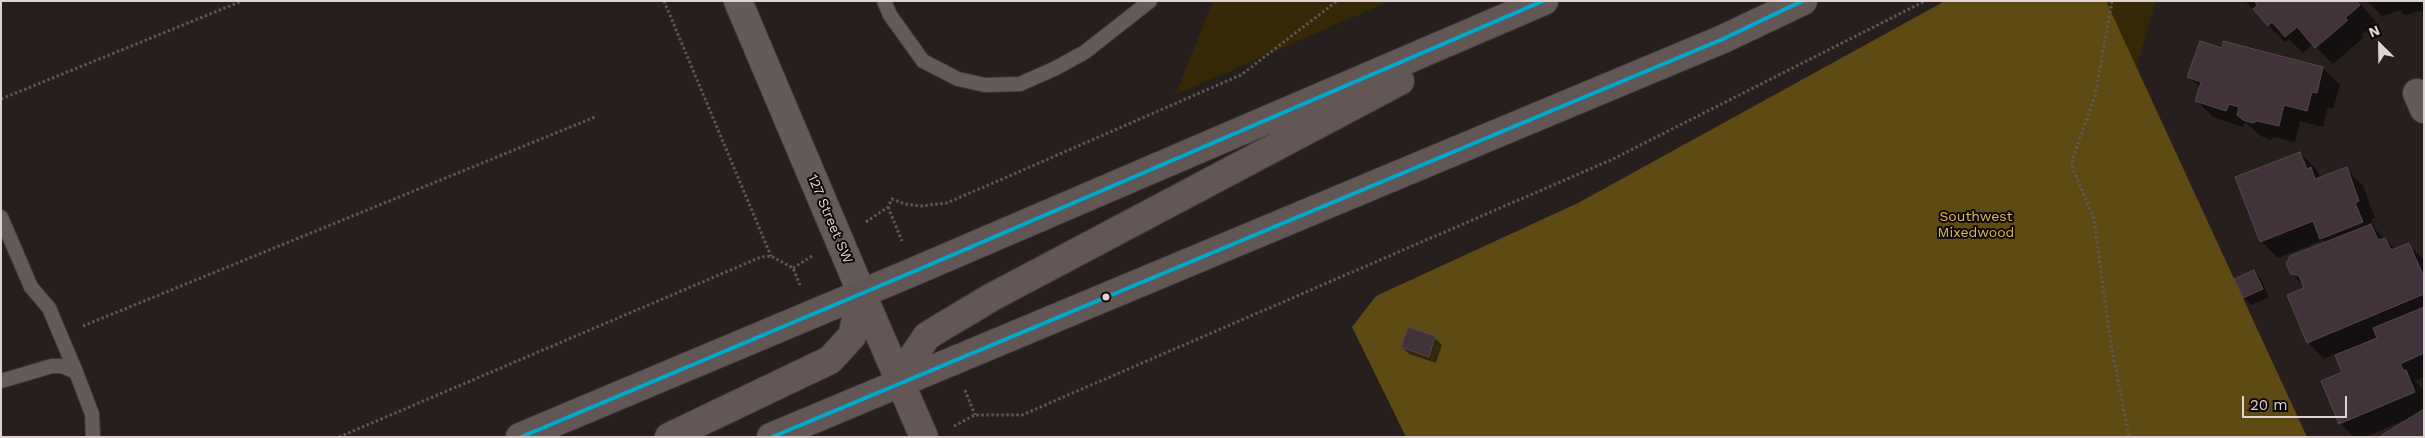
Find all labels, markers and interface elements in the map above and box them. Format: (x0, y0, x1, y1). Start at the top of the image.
north arrow (2355, 20, 2405, 70)
text: N (2366, 22, 2382, 41)
street label: 127 Street SW (804, 172, 856, 266)
park label: Southwest Mixedwood (1938, 209, 2014, 242)
unlabelled marker (1101, 292, 1111, 302)
scale bar (2245, 386, 2350, 418)
text: 20 m (2250, 396, 2288, 414)

